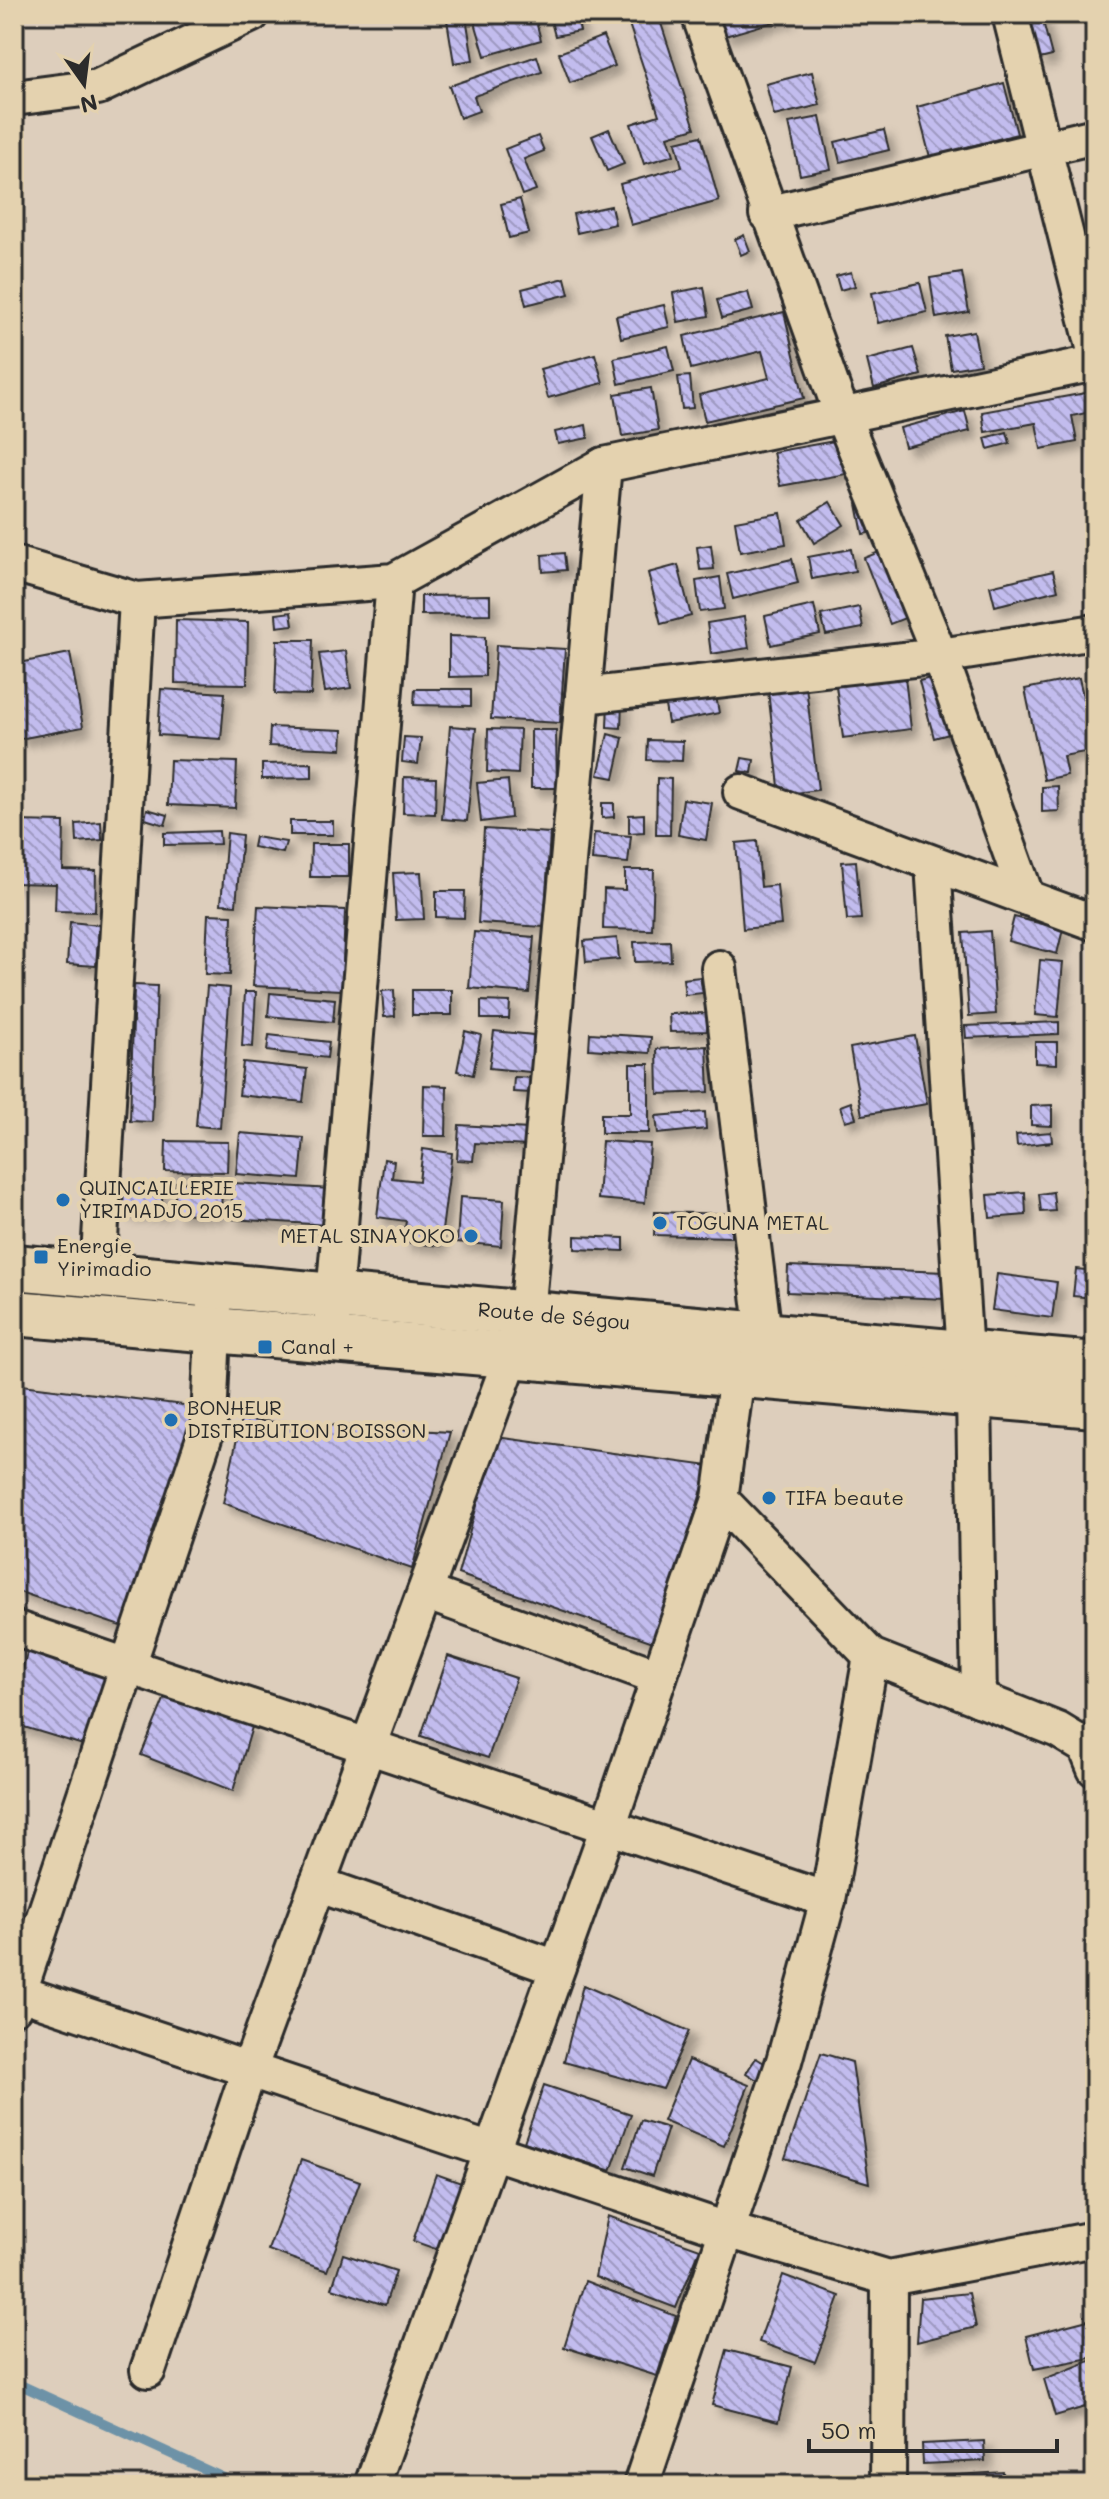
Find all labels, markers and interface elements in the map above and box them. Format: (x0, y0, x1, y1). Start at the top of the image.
north arrow (44, 44, 124, 124)
text: N (77, 88, 101, 120)
place label: QUINCAILLERIE YIRIMADJO 2015 (79, 1174, 243, 1223)
marker: QUINCAILLERIE YIRIMADJO 2015 (54, 1191, 72, 1209)
place label: TOGUNA METAL (676, 1209, 830, 1235)
marker: TOGUNA METAL (651, 1214, 669, 1232)
place label: METAL SINAYOKO (280, 1222, 455, 1248)
marker: METAL SINAYOKO (462, 1227, 480, 1245)
place label: Energie Yirimadio (57, 1232, 152, 1281)
marker: Energie Yirimadio (32, 1248, 50, 1266)
street label: Route de Ségou (477, 1295, 631, 1335)
place label: Canal + (281, 1333, 354, 1359)
marker: Canal + (256, 1338, 274, 1356)
place label: BONHEUR DISTRIBUTION BOISSON (187, 1394, 426, 1443)
marker: BONHEUR DISTRIBUTION BOISSON (162, 1411, 180, 1429)
place label: TIFA beaute (785, 1484, 904, 1510)
marker: TIFA beaute (760, 1489, 778, 1507)
scale bar (809, 2403, 1057, 2453)
text: 50 m (821, 2414, 877, 2445)

